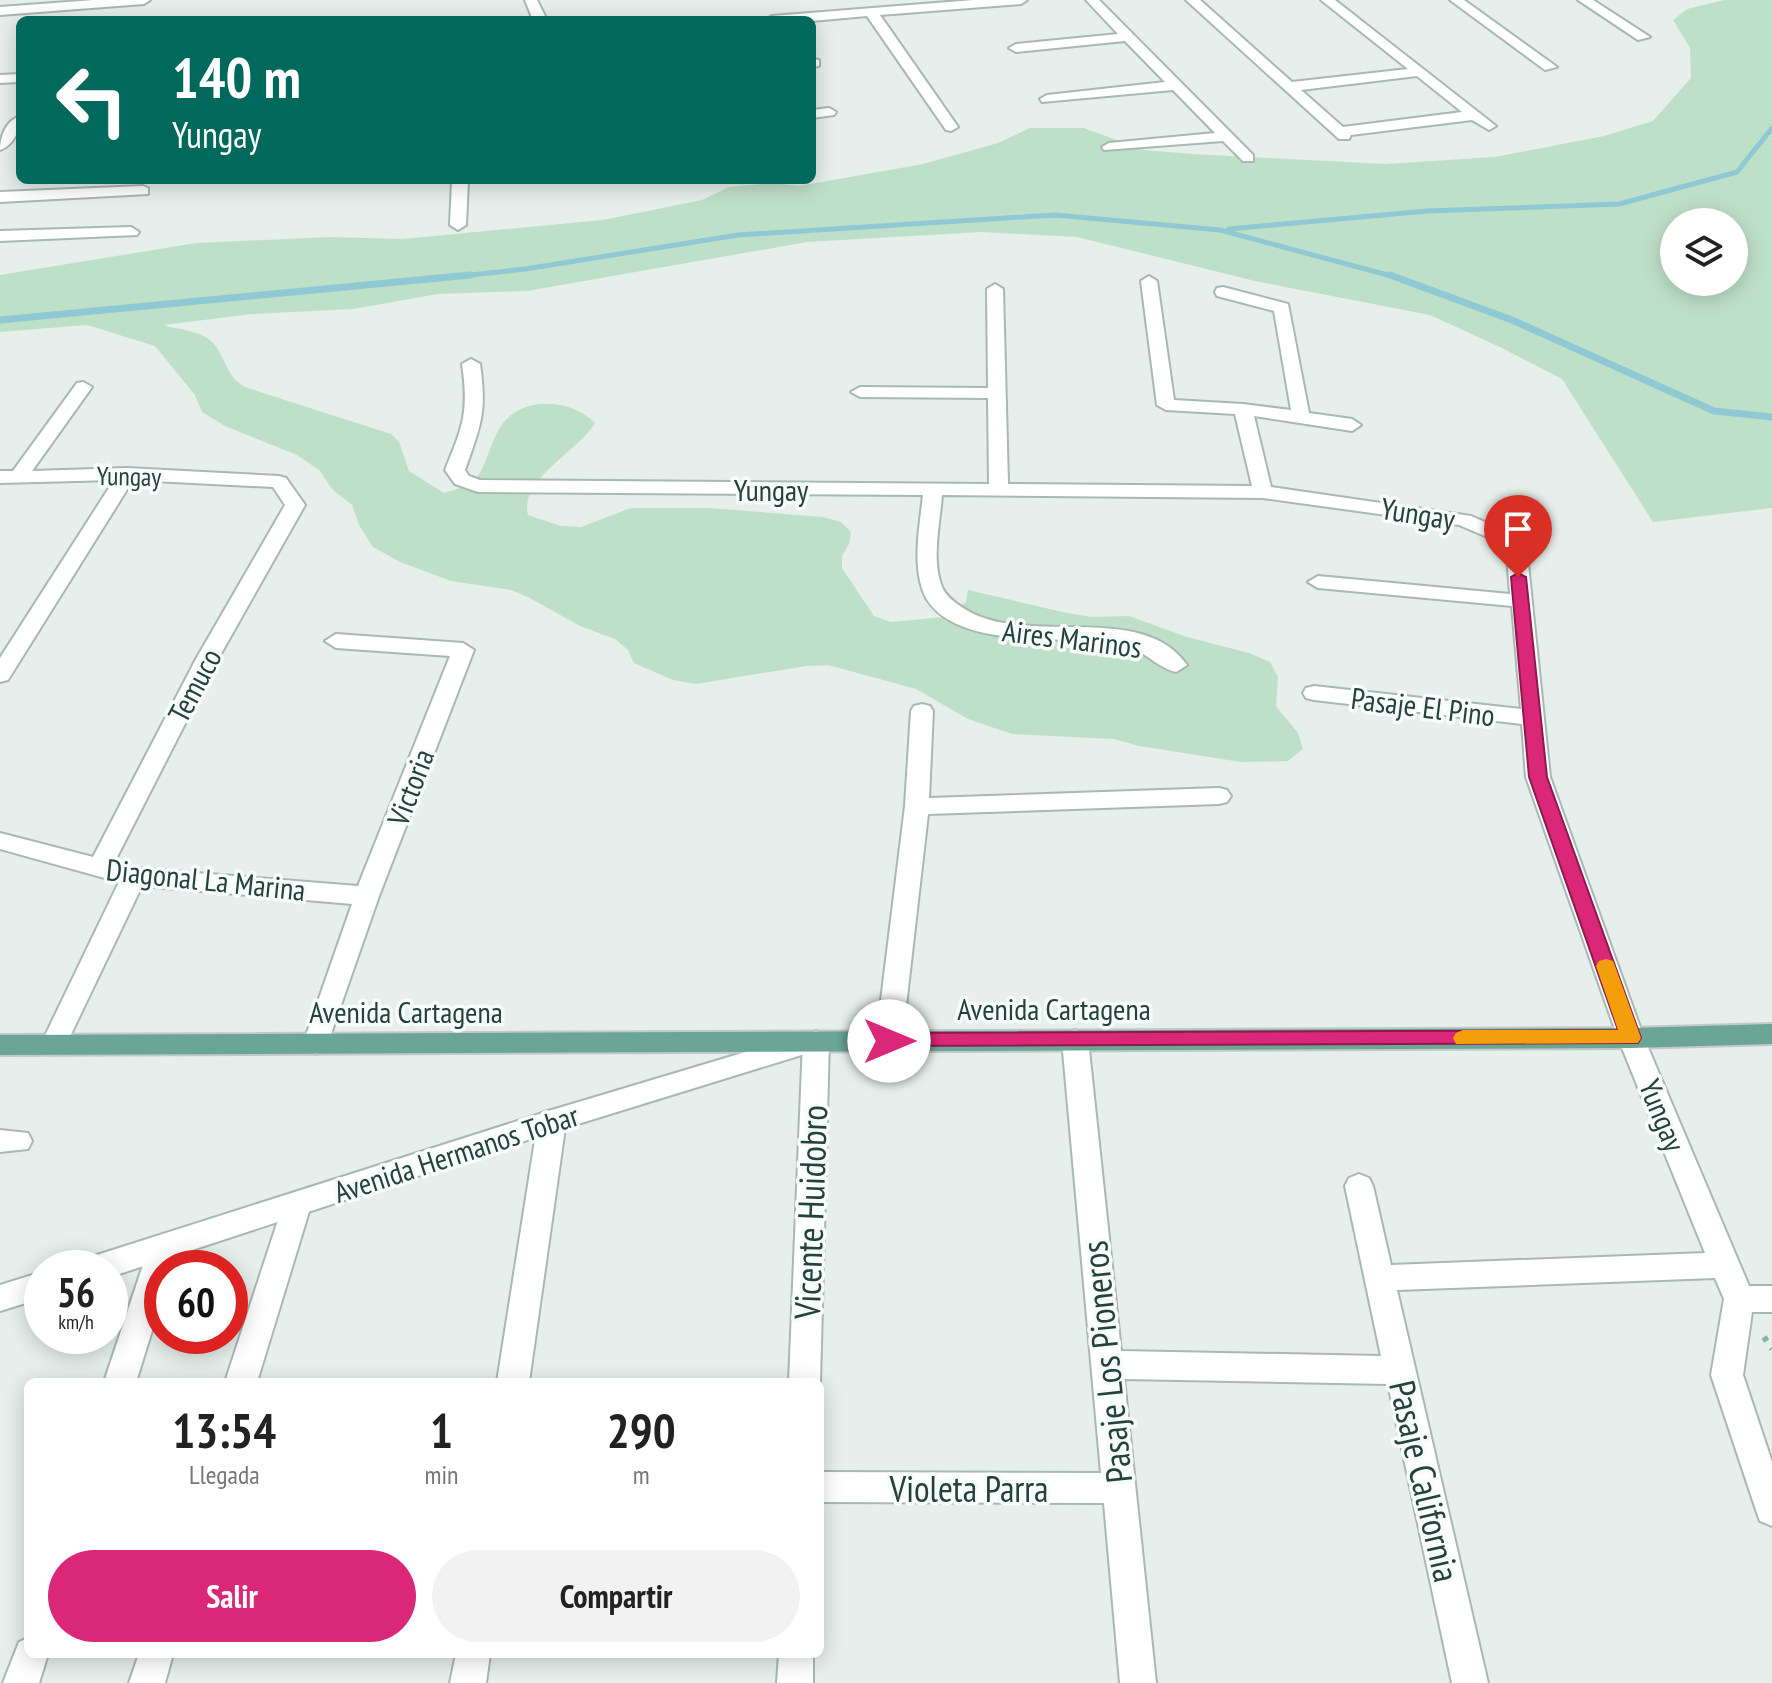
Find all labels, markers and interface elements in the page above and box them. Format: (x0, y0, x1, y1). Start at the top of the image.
text: 140 m (172, 41, 301, 113)
icon: left (40, 48, 144, 152)
text: Yungay (172, 111, 261, 158)
map controls (1660, 208, 1748, 296)
button: layers (1660, 208, 1748, 296)
street label: Yungay (96, 459, 162, 493)
street label: Yungay (734, 470, 809, 509)
street label: Yungay (1378, 488, 1458, 538)
pin (1484, 495, 1552, 577)
icon: arrive (1496, 507, 1540, 551)
street label: Aires Marinos (1000, 610, 1144, 666)
street label: Temuco (158, 641, 230, 729)
street label: Pasaje El Pino (1349, 678, 1497, 734)
street label: Victoria (377, 743, 442, 832)
street label: Diagonal La Marina (104, 849, 308, 909)
street label: Avenida Cartagena (957, 989, 1151, 1028)
street label: Avenida Cartagena (309, 992, 503, 1031)
position arrow (847, 999, 931, 1083)
street label: Yungay (1631, 1073, 1695, 1157)
street label: Avenida Hermanos Tobar (329, 1095, 584, 1211)
street label: Vicente Huidobro (783, 1104, 837, 1321)
street label: Pasaje Los Pioneros (1070, 1239, 1142, 1485)
speed limit sign: 60 (144, 1250, 248, 1354)
text: 56 (57, 1266, 95, 1318)
text: km/h (58, 1309, 94, 1335)
street label: Pasaje California (1379, 1376, 1471, 1586)
text: 13:54 (172, 1399, 276, 1461)
text: 1 (430, 1399, 453, 1461)
text: 290 (607, 1399, 676, 1461)
text: Llegada (189, 1458, 260, 1491)
text: min (424, 1458, 458, 1491)
text: m (633, 1458, 650, 1491)
street label: Violeta Parra (888, 1465, 1049, 1512)
button: Salir (48, 1550, 416, 1642)
button: Compartir (432, 1550, 800, 1642)

